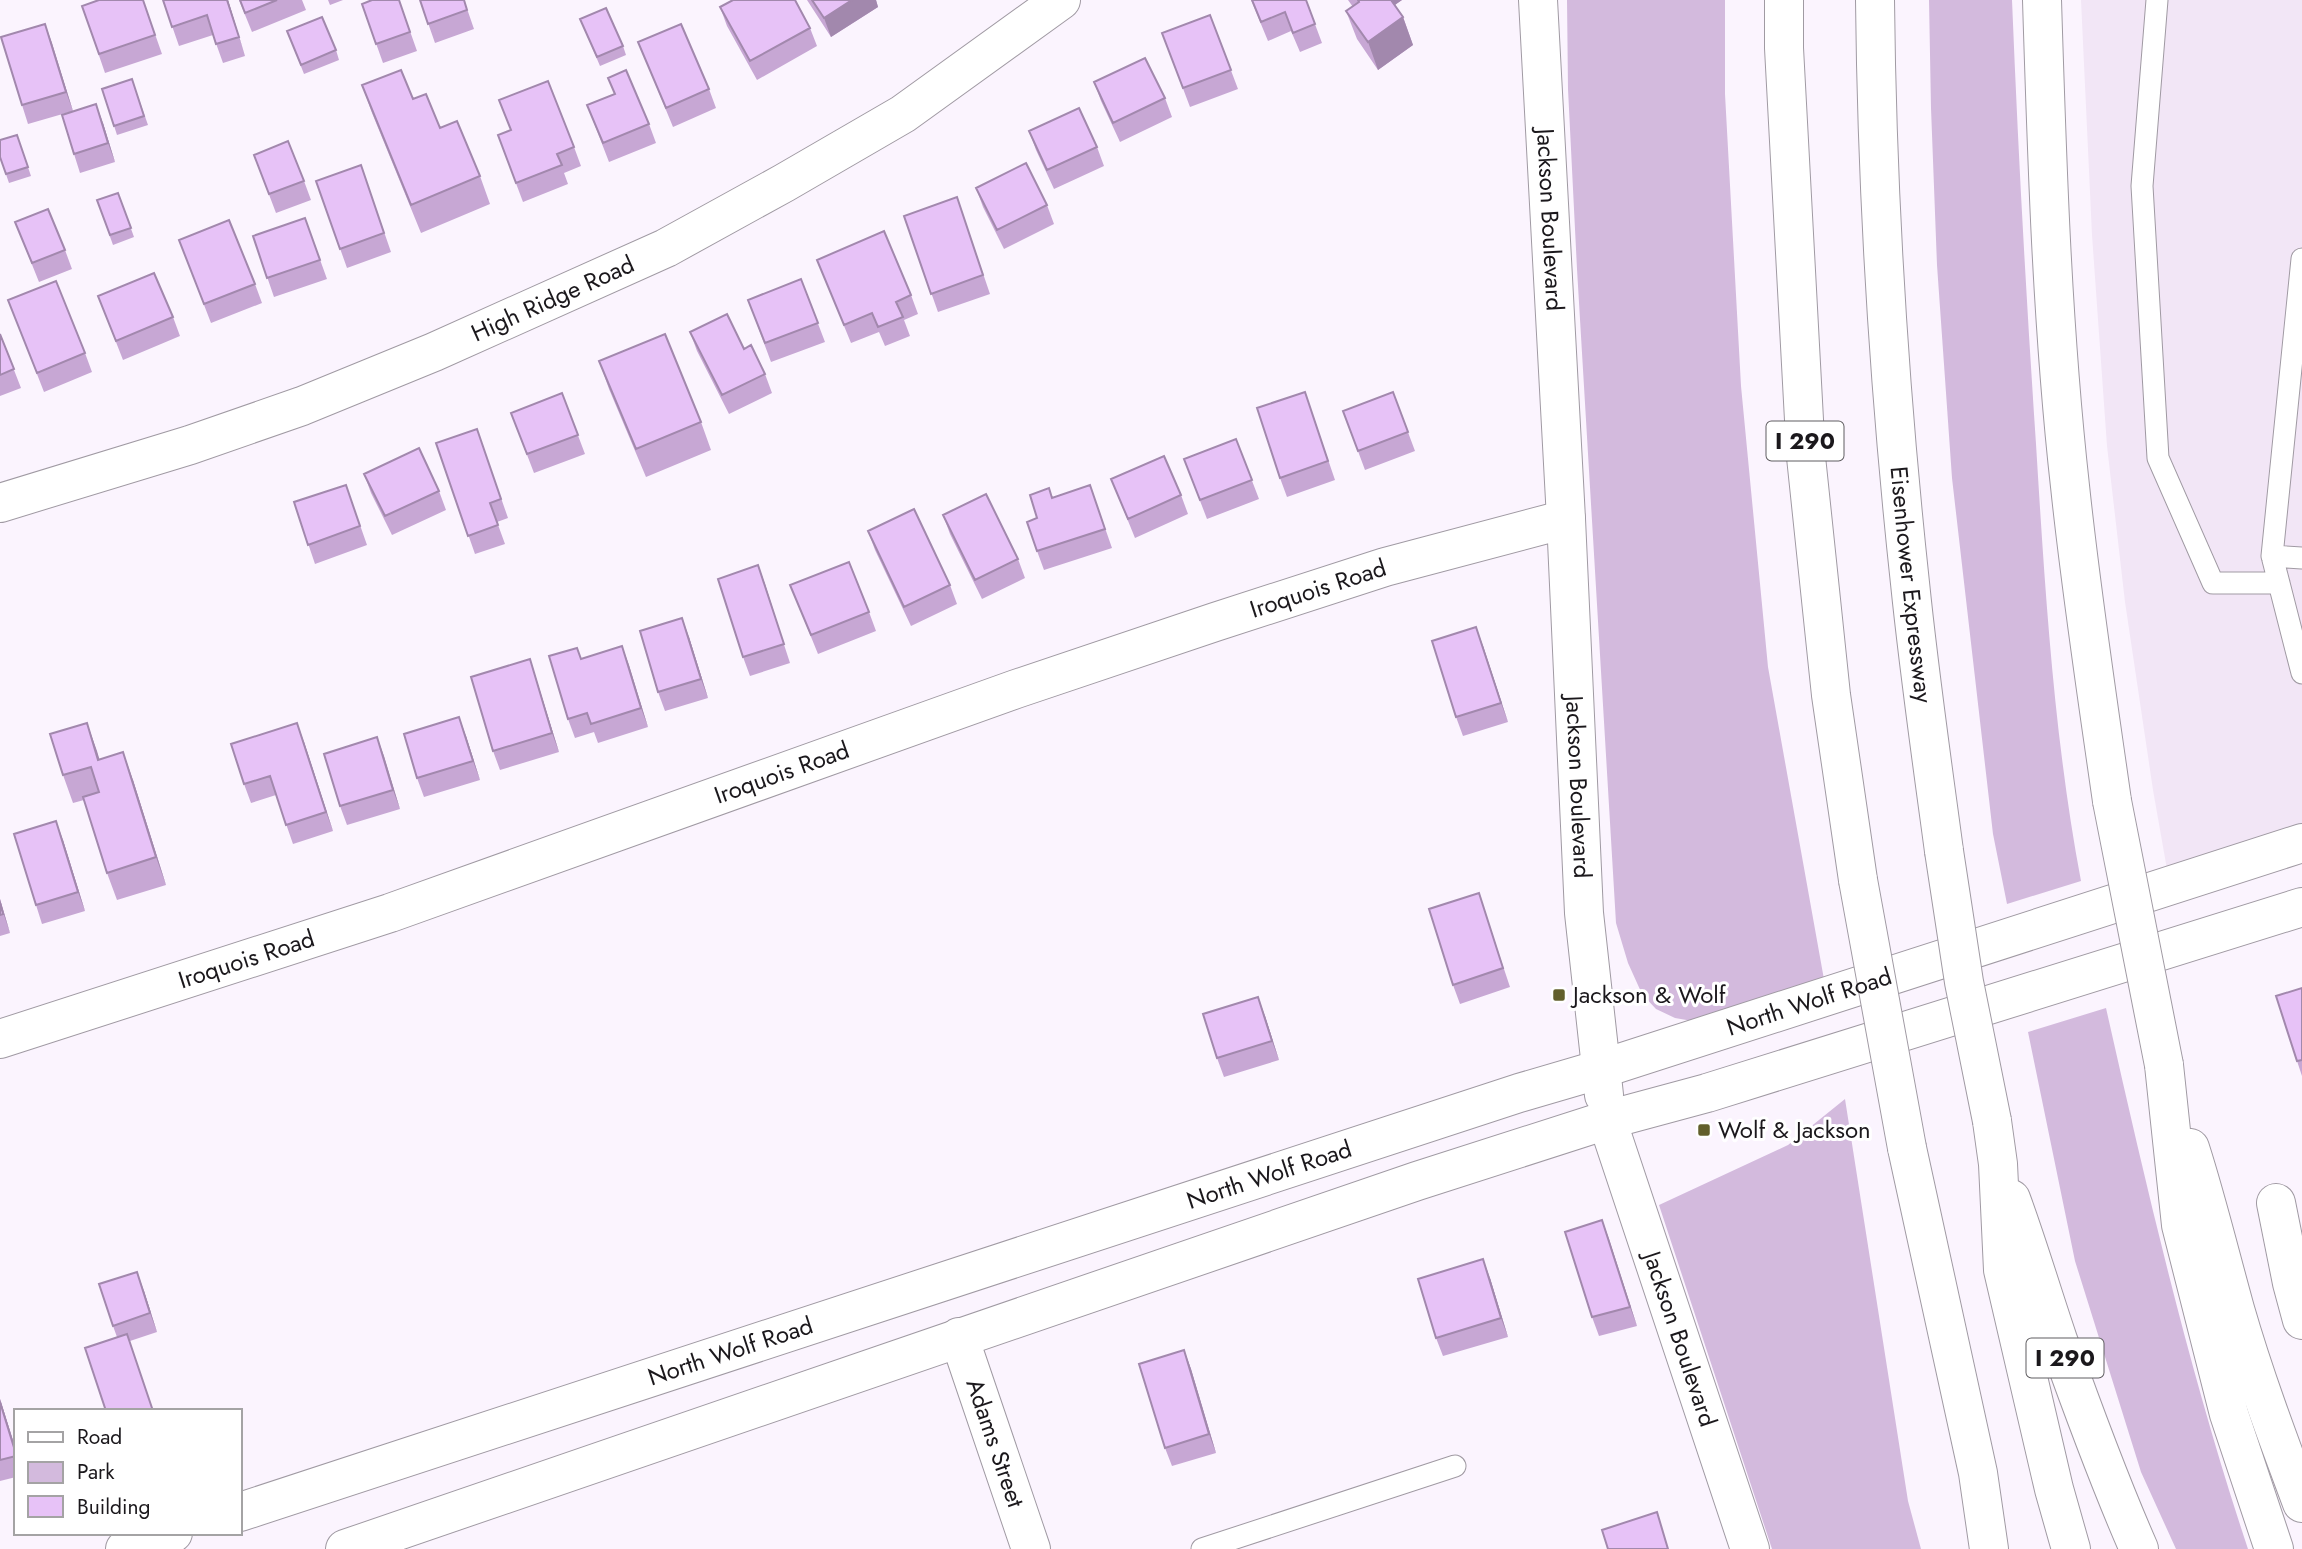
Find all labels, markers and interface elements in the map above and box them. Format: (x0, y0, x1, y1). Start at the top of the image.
street label: Jackson Boulevard (1528, 125, 1573, 312)
street label: High Ridge Road (465, 246, 640, 350)
road number: I 290 (1766, 422, 1843, 461)
street label: Eisenhower Expressway (1882, 465, 1942, 706)
street label: Iroquois Road (1245, 550, 1390, 627)
street label: Jackson Boulevard (1557, 692, 1600, 879)
street label: Iroquois Road (709, 732, 854, 813)
street label: Iroquois Road (174, 921, 319, 997)
street label: North Wolf Road (1722, 958, 1896, 1044)
place label: Jackson & Wolf (1570, 977, 1727, 1012)
marker: Jackson & Wolf (1551, 987, 1567, 1003)
place label: Wolf & Jackson (1718, 1112, 1871, 1147)
marker: Wolf & Jackson (1696, 1122, 1712, 1138)
street label: North Wolf Road (1182, 1131, 1356, 1218)
street label: Jackson Boulevard (1634, 1244, 1726, 1431)
street label: North Wolf Road (643, 1307, 817, 1394)
road number: I 290 (2026, 1338, 2104, 1378)
street label: Adams Street (957, 1374, 1034, 1512)
legend (14, 1409, 242, 1535)
text: Road (77, 1422, 122, 1452)
text: Park (77, 1457, 115, 1487)
text: Building (77, 1492, 150, 1522)

